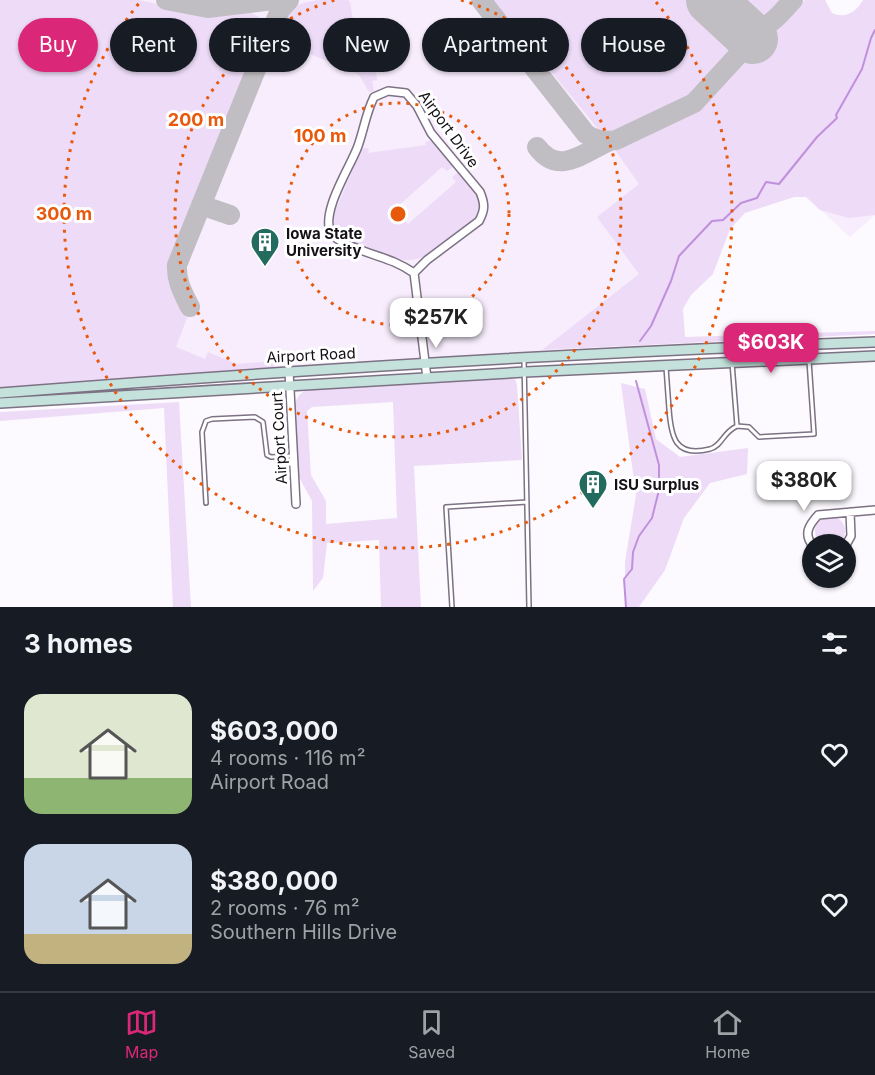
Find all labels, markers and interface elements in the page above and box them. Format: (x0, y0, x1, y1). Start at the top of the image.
chip: Buy (18, 18, 98, 72)
chip: Rent (110, 18, 197, 72)
chip: Filters (209, 18, 311, 72)
chip: New (323, 18, 410, 72)
chip: Apartment (422, 18, 569, 72)
chip: House (581, 18, 687, 72)
street label: Airport Drive (415, 87, 483, 171)
text: 200 m (168, 109, 224, 130)
text: 100 m (294, 125, 346, 146)
text: 300 m (36, 203, 92, 224)
centre of rings (388, 204, 408, 224)
place label: Iowa State University (286, 224, 363, 260)
building icon: Iowa State University (249, 226, 281, 268)
pin: $257K (394, 298, 478, 349)
text: $257K (404, 305, 468, 329)
pin: $603K (729, 323, 813, 374)
text: $603K (738, 330, 804, 354)
street label: Airport Road (266, 343, 356, 367)
street label: Airport Court (267, 391, 291, 485)
pin: $380K (762, 461, 846, 512)
building icon: ISU Surplus (577, 468, 609, 510)
text: $380K (771, 468, 837, 492)
place label: ISU Surplus (614, 475, 699, 494)
map controls (802, 534, 856, 588)
button: layers (802, 534, 856, 588)
icon: filters (818, 627, 851, 660)
text: 3 homes (24, 628, 133, 659)
text: $603,000 (210, 715, 338, 746)
icon: home (72, 718, 144, 790)
icon: heart (818, 738, 851, 771)
text: 4 rooms · 116 m² (210, 746, 365, 770)
text: Airport Road (210, 770, 329, 794)
text: $380,000 (210, 865, 338, 896)
icon: home (72, 868, 144, 940)
icon: heart (818, 888, 851, 921)
text: 2 rooms · 76 m² (210, 896, 359, 920)
text: Southern Hills Drive (210, 920, 397, 944)
tab: Map (125, 1006, 158, 1062)
tab: Saved (408, 1006, 455, 1062)
tab: Home (705, 1006, 750, 1062)

